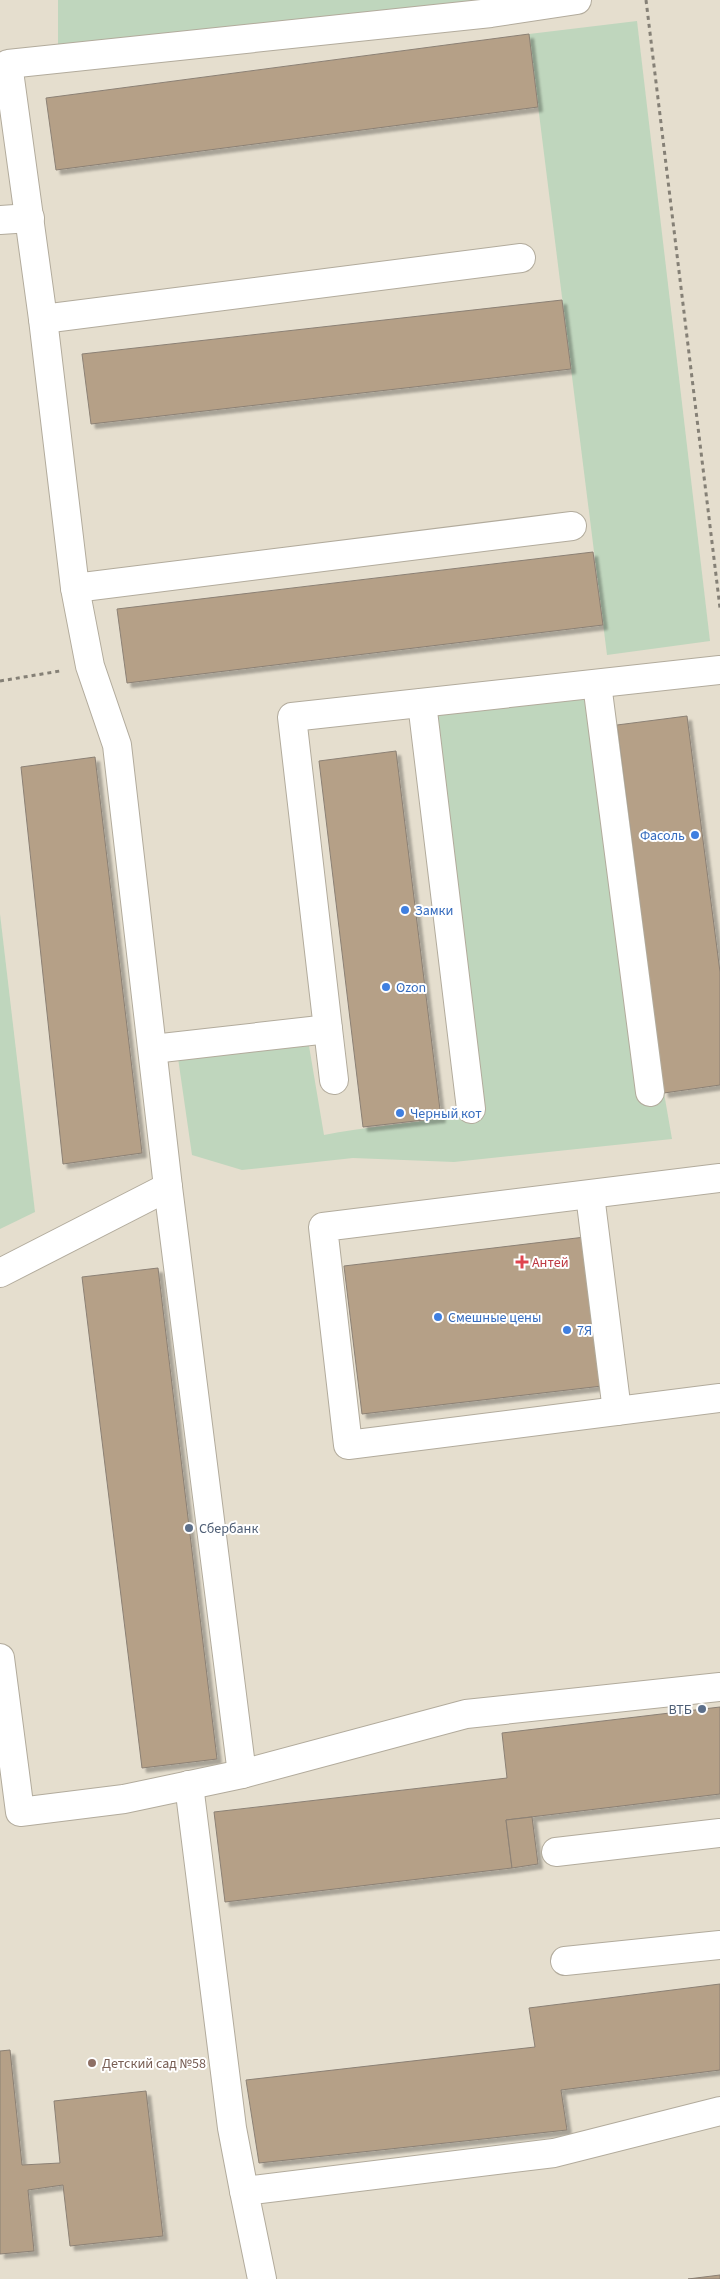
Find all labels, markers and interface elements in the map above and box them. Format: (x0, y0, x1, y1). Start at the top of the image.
place label: Фасоль (640, 826, 685, 846)
marker: Фасоль (689, 829, 701, 841)
place label: Замки (415, 901, 453, 921)
marker: Замки (399, 904, 411, 916)
place label: Ozon (396, 978, 426, 998)
marker: Ozon (380, 981, 392, 993)
place label: Черный кот (410, 1104, 482, 1124)
marker: Черный кот (394, 1107, 406, 1119)
place label: Антей (532, 1253, 569, 1273)
marker: Антей (516, 1256, 528, 1268)
place label: Смешные цены (448, 1308, 541, 1328)
marker: Смешные цены (432, 1311, 444, 1323)
place label: 7Я (577, 1321, 592, 1341)
marker: 7Я (561, 1324, 573, 1336)
place label: Сбербанк (199, 1519, 258, 1539)
marker: Сбербанк (183, 1522, 195, 1534)
place label: ВТБ (668, 1700, 692, 1720)
marker: ВТБ (696, 1703, 708, 1715)
place label: Детский сад №58 (102, 2054, 206, 2074)
marker: Детский сад №58 (86, 2057, 98, 2069)

